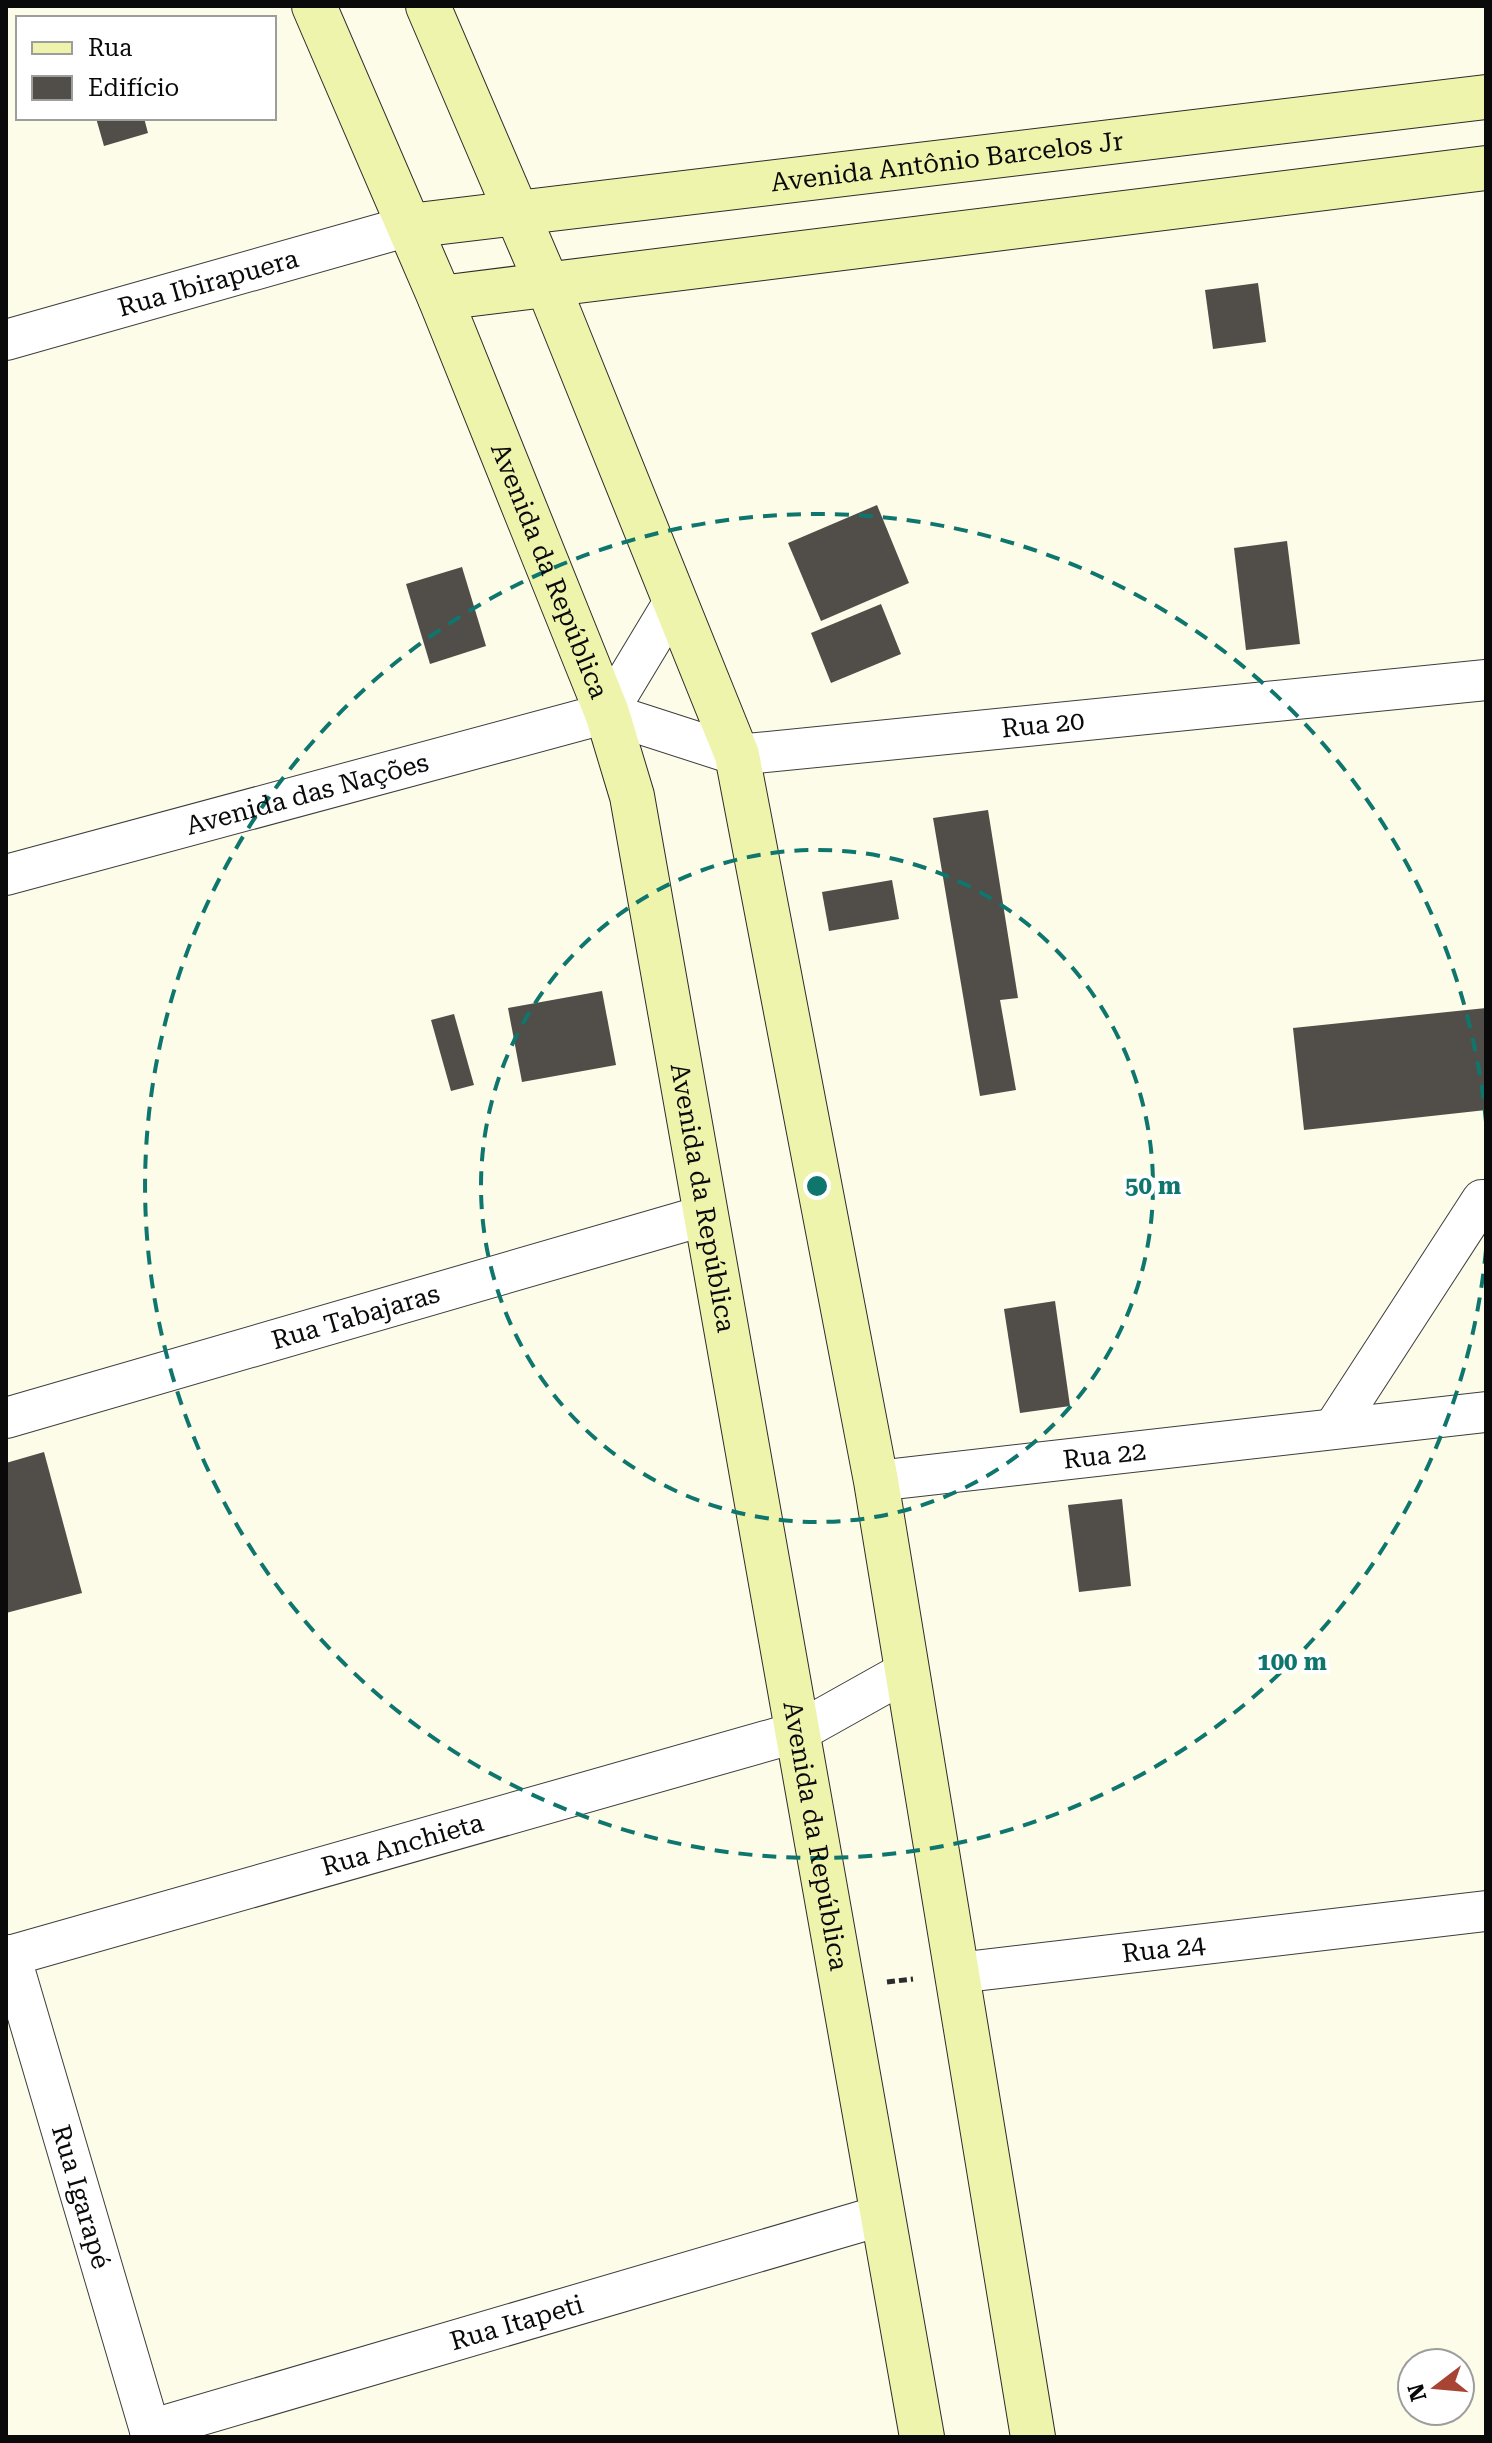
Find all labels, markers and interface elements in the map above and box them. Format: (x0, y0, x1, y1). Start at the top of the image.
legend (16, 16, 276, 120)
text: Rua (88, 34, 132, 62)
text: Edifício (88, 74, 179, 102)
street label: Avenida Antônio Barcelos Jr (769, 126, 1125, 198)
street label: Rua Ibirapuera (115, 243, 302, 323)
street label: Avenida da República (485, 438, 615, 703)
street label: Rua 20 (1000, 705, 1086, 743)
street label: Avenida das Nações (183, 747, 432, 841)
street label: Avenida da República (664, 1061, 742, 1335)
centre of rings (803, 1172, 831, 1200)
text: 50 m (1125, 1172, 1181, 1200)
street label: Rua Tabajaras (268, 1278, 443, 1355)
street label: Rua 22 (1061, 1436, 1148, 1475)
text: 100 m (1257, 1648, 1327, 1676)
street label: Avenida da República (777, 1699, 854, 1973)
street label: Rua Anchieta (318, 1807, 487, 1882)
street label: Rua 24 (1120, 1929, 1207, 1969)
street label: Rua Igarapé (46, 2121, 117, 2272)
street label: Rua Itapeti (447, 2289, 587, 2356)
north arrow (1396, 2347, 1476, 2427)
text: N (1403, 2381, 1432, 2404)

